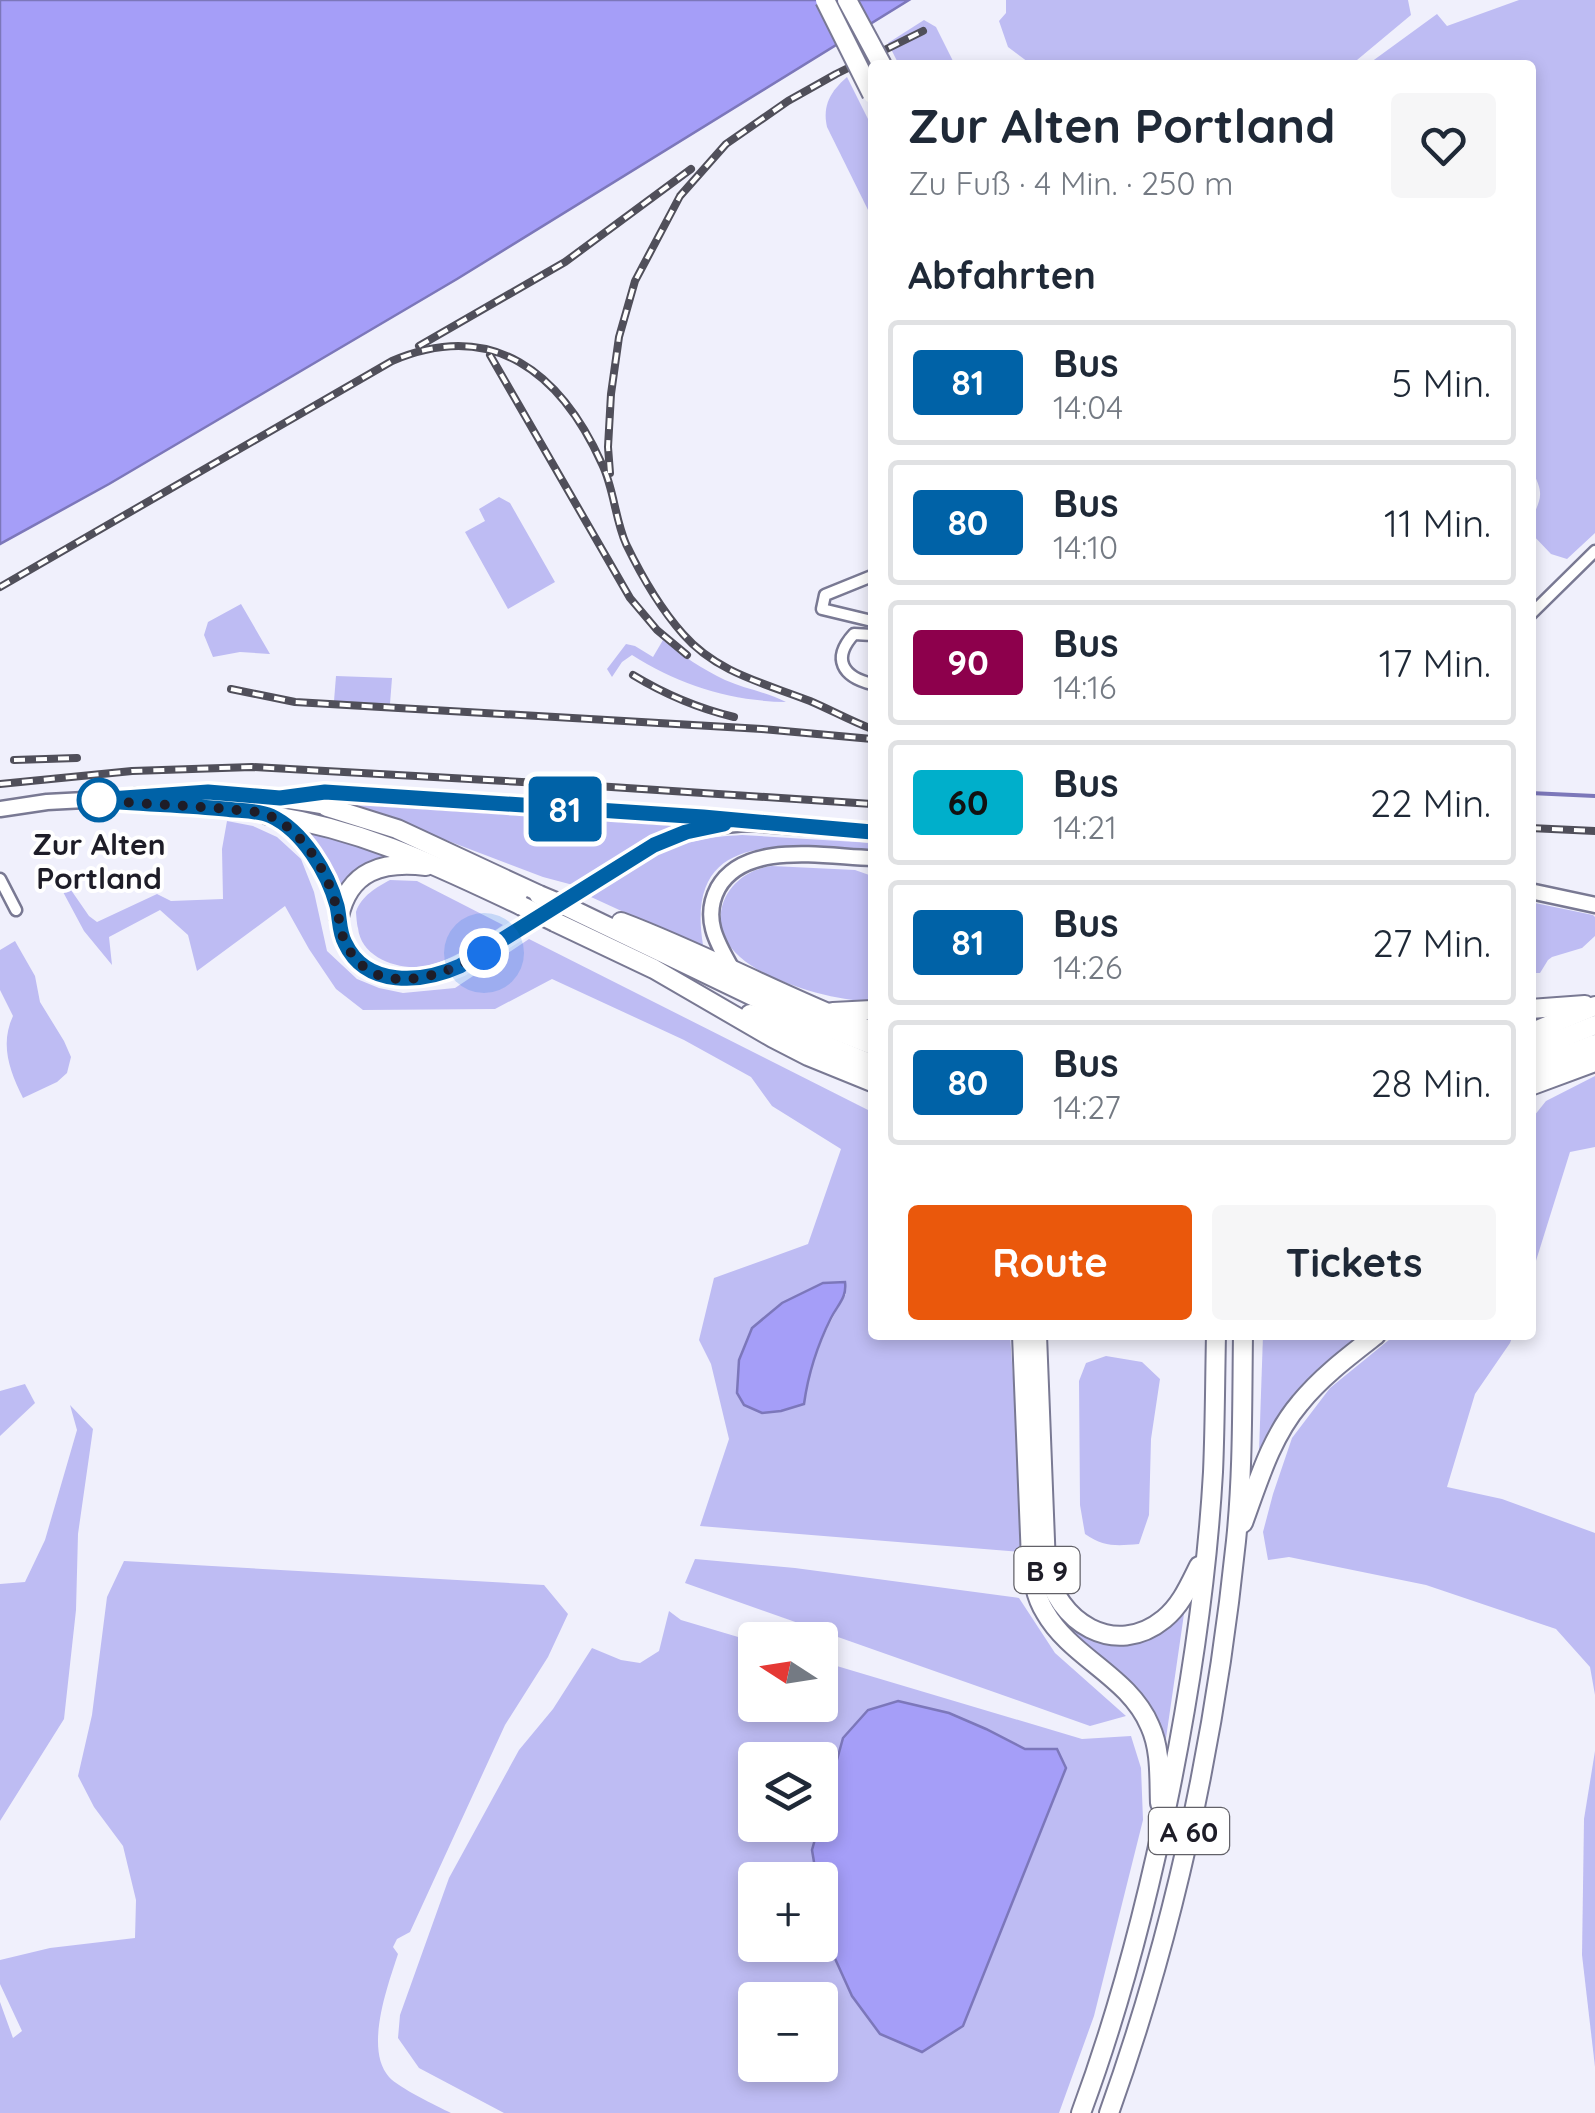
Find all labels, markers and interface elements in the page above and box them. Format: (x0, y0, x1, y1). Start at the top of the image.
button: heart (1391, 93, 1496, 198)
text: Zur Alten Portland (908, 95, 1335, 155)
text: Zu Fuß · 4 Min. · 250 m (908, 163, 1233, 203)
text: Abfahrten (908, 251, 1096, 299)
text: Bus (1053, 339, 1119, 387)
text: 5 Min. (1392, 359, 1491, 407)
text: 81 (952, 360, 984, 404)
text: 14:04 (1053, 387, 1123, 427)
text: Bus (1053, 479, 1119, 527)
text: 11 Min. (1384, 499, 1491, 547)
text: 80 (948, 500, 988, 544)
text: 14:10 (1053, 527, 1118, 567)
text: Bus (1053, 619, 1119, 667)
text: 17 Min. (1379, 639, 1491, 687)
text: 90 (947, 640, 989, 684)
text: 14:16 (1053, 667, 1116, 707)
text: Bus (1053, 759, 1119, 807)
line badge: 81 (520, 776, 610, 842)
marker: Zur Alten Portland (78, 779, 120, 821)
text: 22 Min. (1370, 779, 1491, 827)
text: 60 (948, 780, 988, 824)
text: 81 (549, 787, 581, 831)
text: 14:21 (1053, 807, 1117, 847)
place label: Zur Alten Portland (32, 825, 166, 897)
text: Bus (1053, 899, 1119, 947)
text: 27 Min. (1372, 919, 1491, 967)
text: 81 (952, 920, 984, 964)
your location (459, 928, 509, 978)
text: 14:26 (1053, 947, 1122, 987)
text: Bus (1053, 1039, 1119, 1087)
text: 28 Min. (1371, 1059, 1491, 1107)
text: 80 (948, 1060, 988, 1104)
text: 14:27 (1053, 1087, 1121, 1127)
button: Route (908, 1205, 1192, 1320)
button: Tickets (1212, 1205, 1496, 1320)
road number: B 9 (1014, 1547, 1080, 1593)
north arrow (738, 1622, 838, 1722)
map controls (738, 1622, 838, 2082)
button: layers (738, 1742, 838, 1842)
road number: A 60 (1149, 1808, 1229, 1854)
button: + (738, 1862, 838, 1962)
button: − (738, 1982, 838, 2082)

